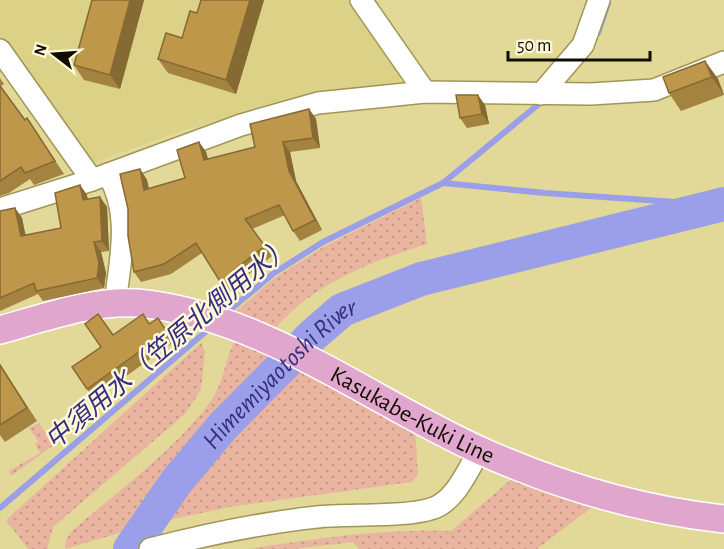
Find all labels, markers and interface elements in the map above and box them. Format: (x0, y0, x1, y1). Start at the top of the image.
north arrow (24, 24, 84, 84)
scale bar (508, 24, 650, 62)
text: 50 m (517, 37, 551, 55)
text: N (31, 42, 50, 58)
water label: 中須用水（笠原北側用水） (39, 232, 297, 454)
water label: Himemiyaotoshi River (198, 293, 361, 454)
street label: Kasukabe-Kuki Line (326, 363, 498, 468)

